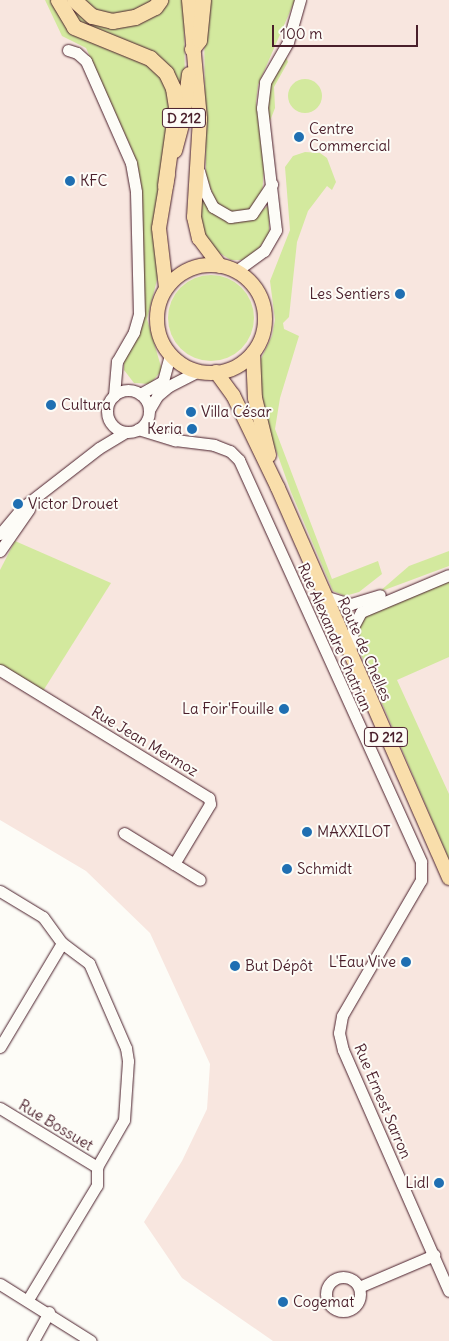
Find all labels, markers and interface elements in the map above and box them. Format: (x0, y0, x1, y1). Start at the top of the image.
scale bar (274, 15, 420, 47)
text: 100 m (280, 24, 322, 43)
road number: D 212 (162, 106, 206, 130)
place label: Centre Commercial (309, 119, 390, 154)
marker: Centre Commercial (293, 131, 305, 143)
place label: KFC (80, 172, 107, 190)
marker: KFC (64, 175, 76, 187)
place label: Les Sentiers (309, 285, 390, 303)
marker: Les Sentiers (394, 288, 406, 300)
place label: Cultura (61, 396, 111, 414)
marker: Cultura (45, 399, 57, 411)
place label: Villa César (201, 403, 272, 421)
marker: Villa César (185, 406, 197, 418)
place label: Keria (147, 420, 182, 438)
marker: Keria (186, 423, 198, 435)
place label: Victor Drouet (28, 495, 118, 513)
marker: Victor Drouet (12, 498, 24, 510)
street label: Rue Alexandre Chatrian (294, 560, 376, 714)
street label: Route de Chelles (334, 594, 396, 704)
place label: La Foir'Fouille (182, 700, 274, 718)
street label: Rue Jean Mermoz (88, 702, 202, 780)
marker: La Foir'Fouille (278, 703, 290, 715)
road number: D 212 (364, 726, 408, 749)
place label: MAXXILOT (317, 823, 391, 841)
marker: MAXXILOT (301, 826, 313, 838)
place label: Schmidt (297, 860, 352, 878)
marker: Schmidt (281, 863, 293, 875)
place label: L'Eau Vive (329, 953, 396, 971)
marker: L'Eau Vive (400, 956, 412, 968)
place label: But Dépôt (245, 957, 313, 975)
marker: But Dépôt (229, 960, 241, 972)
street label: Rue Ernest Sarron (351, 1041, 415, 1161)
street label: Rue Bossuet (16, 1096, 96, 1154)
place label: Lidl (405, 1174, 429, 1192)
marker: Lidl (433, 1177, 445, 1189)
place label: Cogemat (293, 1293, 354, 1311)
marker: Cogemat (277, 1296, 289, 1308)

